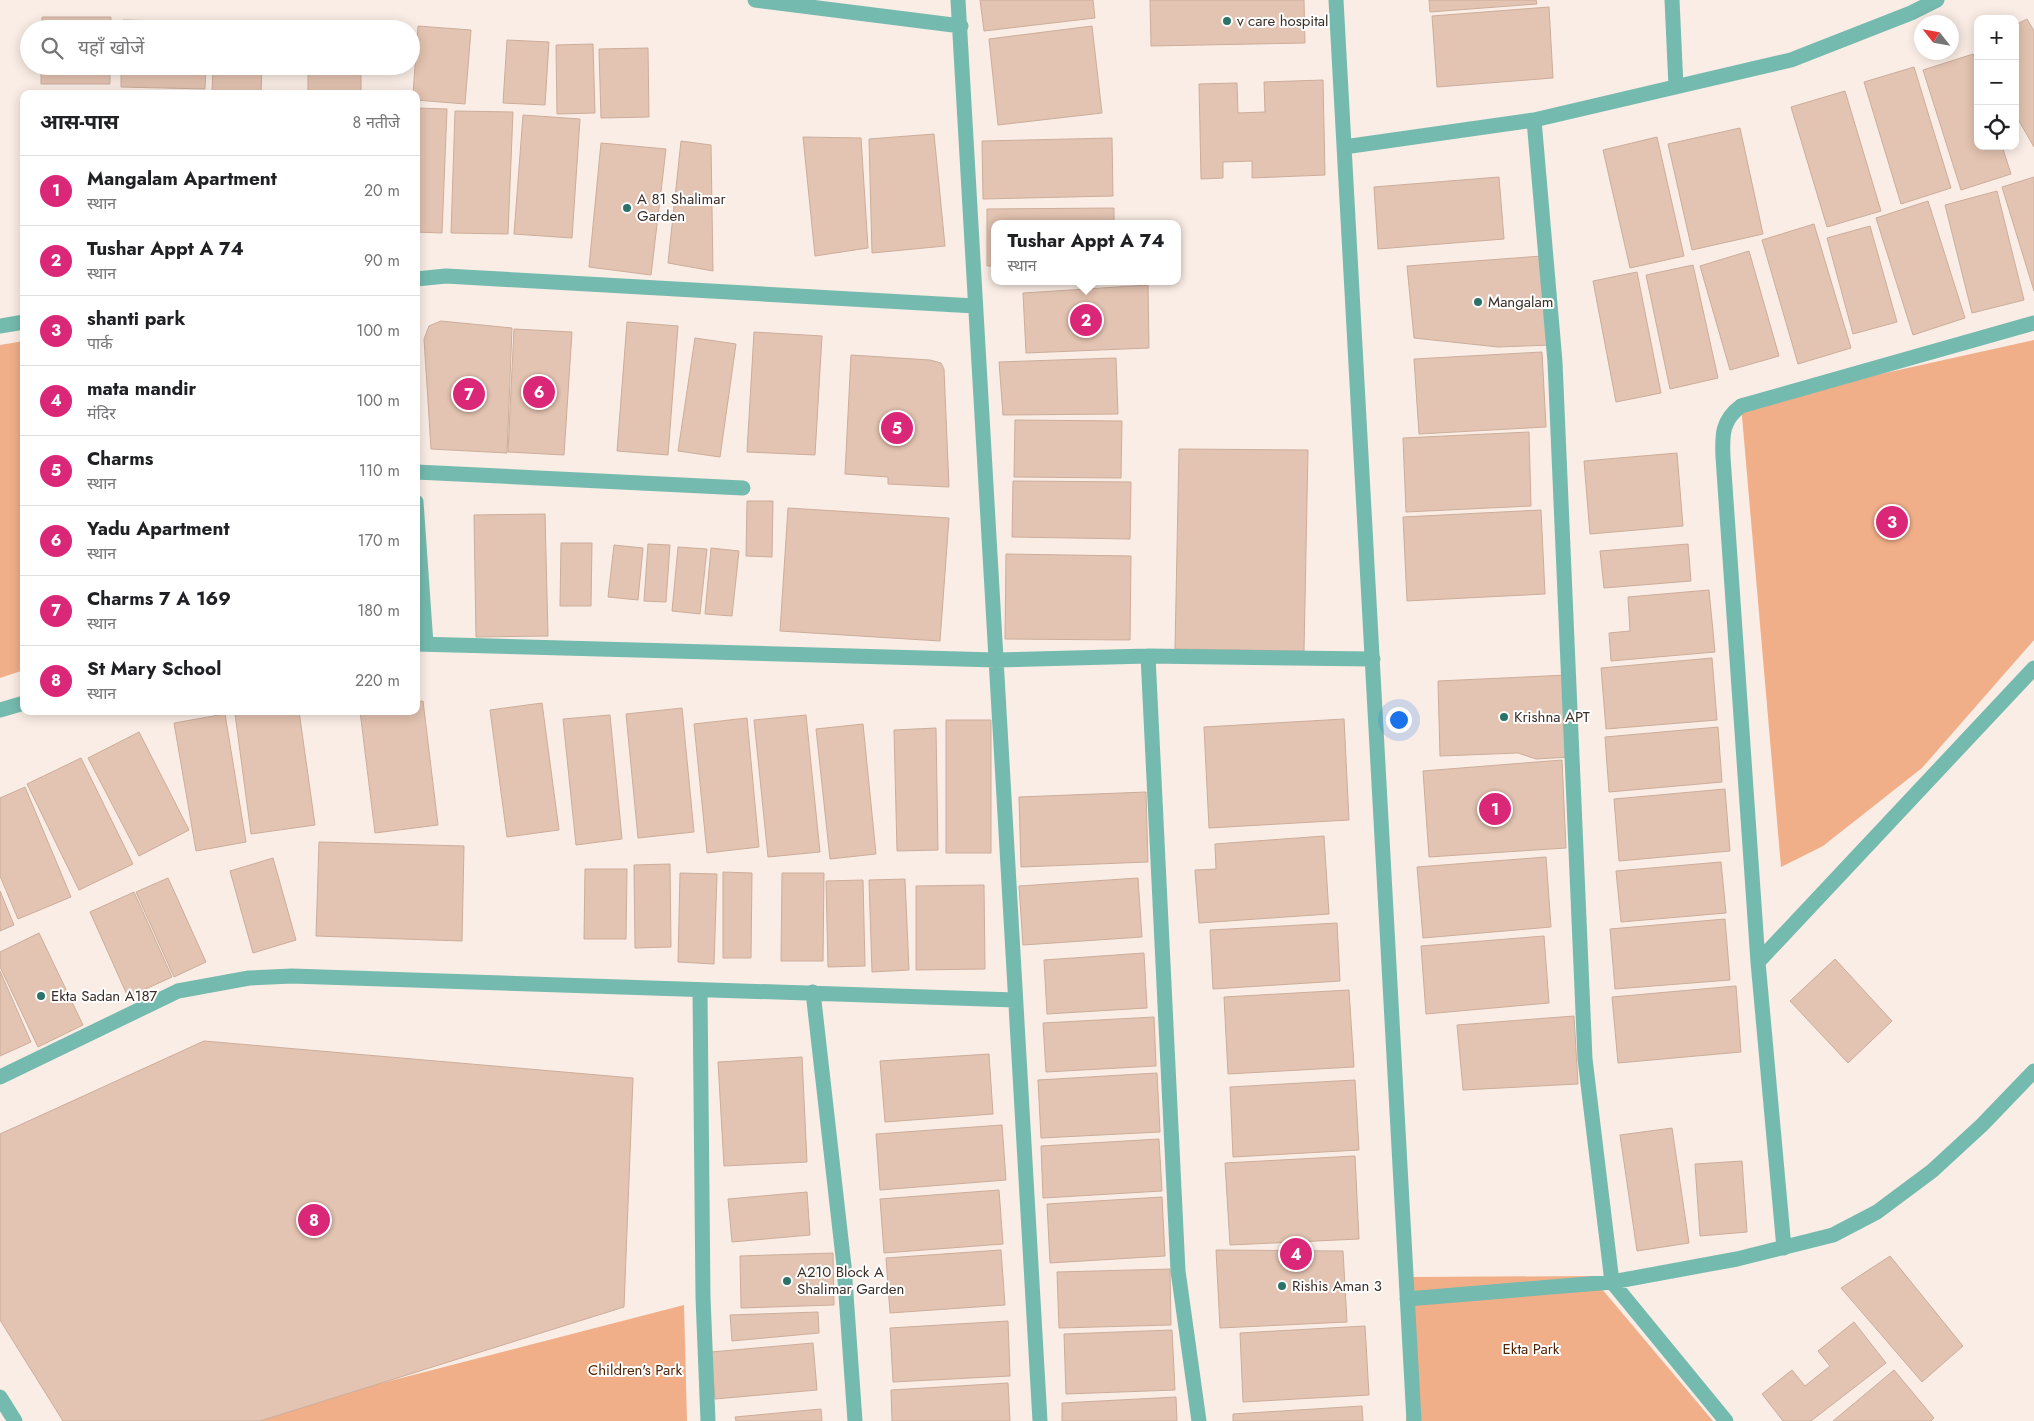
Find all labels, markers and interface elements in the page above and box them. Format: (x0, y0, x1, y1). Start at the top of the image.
place label: v care hospital (1237, 10, 1328, 32)
marker: v care hospital (1221, 15, 1233, 27)
north arrow (1914, 15, 1959, 60)
map controls (1974, 15, 2019, 150)
button: + (1974, 15, 2019, 60)
search box (20, 20, 420, 75)
icon: search (38, 34, 66, 62)
text: यहाँ खोजें (78, 34, 144, 61)
button: − (1974, 60, 2019, 105)
button: locate (1974, 105, 2019, 150)
text: आस-पास (40, 107, 119, 137)
text: 8 नतीजे (352, 111, 400, 134)
text: Mangalam Apartment (87, 165, 277, 192)
text: 1 (52, 179, 60, 202)
text: 20 m (364, 179, 400, 202)
place label: A 81 Shalimar Garden (637, 188, 726, 227)
text: स्थान (87, 192, 116, 215)
marker: A 81 Shalimar Garden (621, 202, 633, 214)
popup (991, 220, 1181, 285)
text: Tushar Appt A 74 (1008, 227, 1164, 254)
text: Tushar Appt A 74 (87, 235, 244, 262)
text: 2 (51, 249, 61, 272)
text: 90 m (364, 249, 400, 272)
text: स्थान (1008, 254, 1037, 277)
text: स्थान (87, 262, 116, 285)
place label: Mangalam (1488, 291, 1553, 313)
marker: Mangalam (1472, 296, 1484, 308)
pin: 2 (1070, 301, 1102, 339)
text: shanti park (87, 305, 185, 332)
text: 3 (51, 319, 61, 342)
text: 100 m (356, 319, 400, 342)
text: पार्क (87, 332, 113, 355)
pin: 6 (523, 373, 555, 411)
text: mata mandir (87, 375, 196, 402)
pin: 7 (453, 375, 485, 413)
text: 4 (50, 389, 62, 412)
text: 100 m (356, 389, 400, 412)
text: मंदिर (87, 402, 116, 425)
pin: 5 (881, 409, 913, 447)
text: Charms (87, 445, 153, 472)
text: 5 (51, 459, 61, 482)
text: 110 m (359, 459, 400, 482)
text: स्थान (87, 472, 116, 495)
pin: 3 (1876, 503, 1908, 541)
text: Yadu Apartment (87, 515, 229, 542)
text: 6 (51, 529, 61, 552)
text: 170 m (358, 529, 400, 552)
text: स्थान (87, 542, 116, 565)
text: Charms 7 A 169 (87, 585, 231, 612)
text: 7 (51, 599, 61, 622)
text: 180 m (357, 599, 400, 622)
text: स्थान (87, 612, 116, 635)
text: St Mary School (87, 655, 221, 682)
text: 8 (51, 669, 61, 692)
text: 220 m (355, 669, 400, 692)
text: स्थान (87, 682, 116, 705)
place label: Krishna APT (1514, 706, 1590, 728)
your location (1386, 707, 1412, 733)
marker: Krishna APT (1498, 711, 1510, 723)
pin: 1 (1479, 790, 1511, 828)
place label: Ekta Sadan A187 (51, 985, 157, 1007)
marker: Ekta Sadan A187 (35, 990, 47, 1002)
pin: 8 (298, 1201, 330, 1239)
pin: 4 (1280, 1235, 1312, 1273)
place label: A210 Block A Shalimar Garden (797, 1261, 904, 1300)
marker: A210 Block A Shalimar Garden (781, 1275, 793, 1287)
place label: Rishis Aman 3 (1292, 1275, 1382, 1297)
marker: Rishis Aman 3 (1276, 1280, 1288, 1292)
park label: Ekta Park (1503, 1338, 1560, 1360)
park label: Children's Park (588, 1359, 682, 1381)

